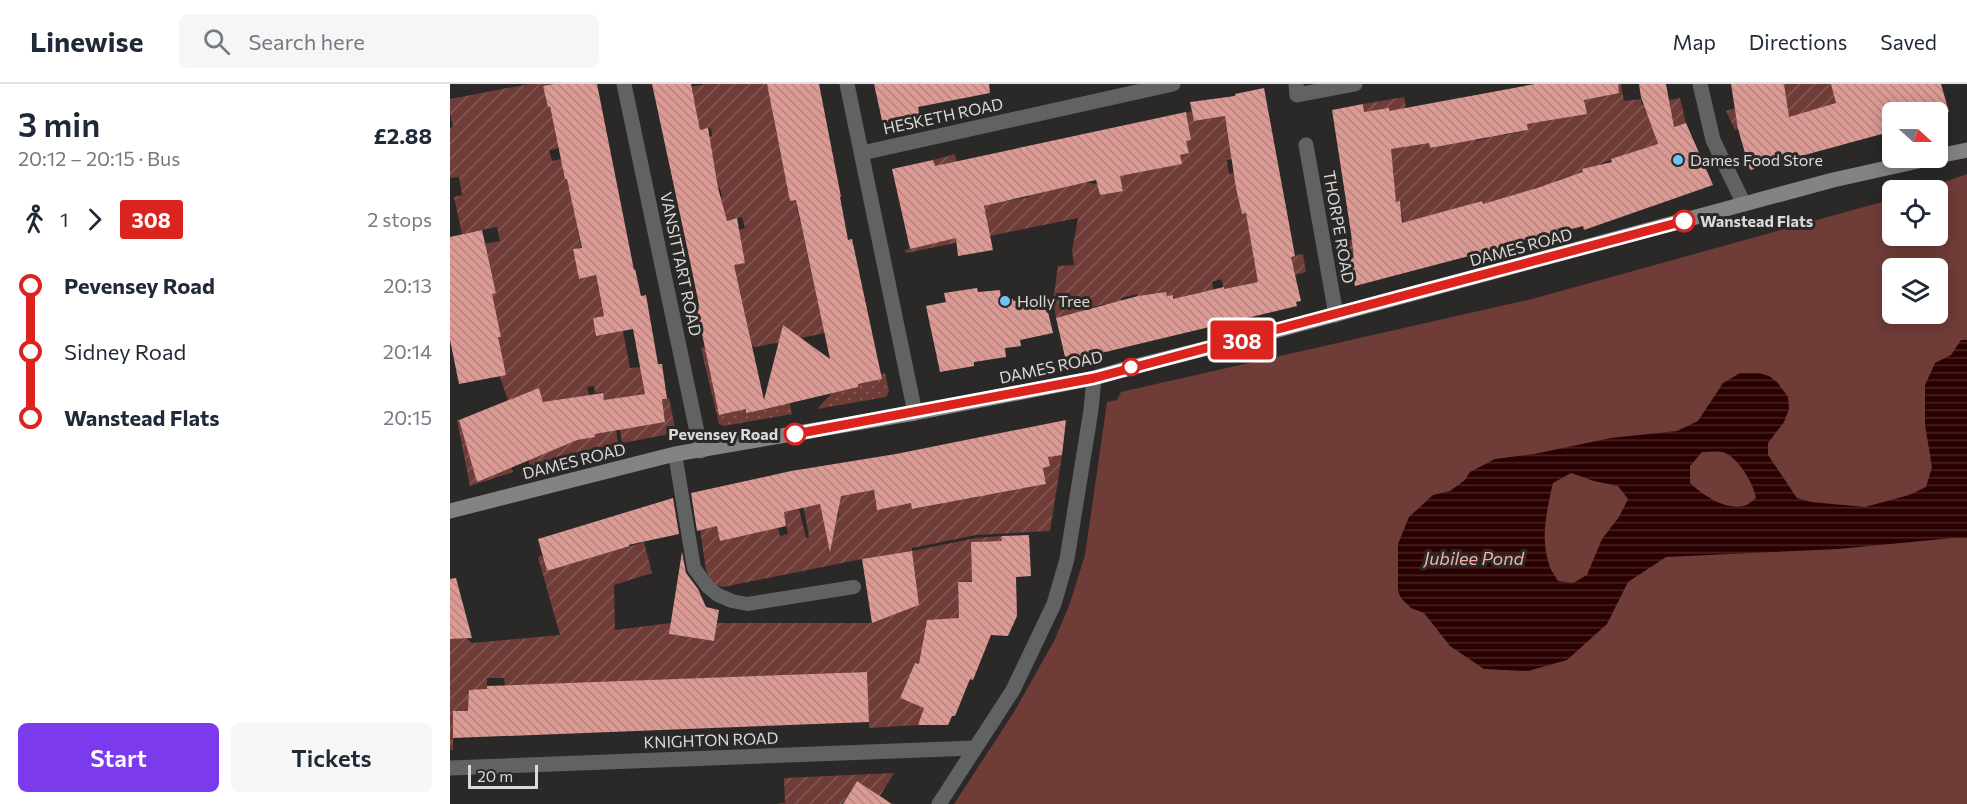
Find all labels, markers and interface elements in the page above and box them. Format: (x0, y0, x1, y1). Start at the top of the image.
search box (179, 14, 599, 68)
text: Linewise (30, 24, 143, 58)
icon: search (200, 25, 233, 58)
text: Search here (248, 28, 365, 55)
text: Map (1673, 29, 1716, 54)
text: Directions (1749, 29, 1847, 54)
text: Saved (1880, 29, 1937, 54)
street label: HESKETH ROAD (881, 94, 1005, 138)
north arrow (1882, 102, 1948, 168)
map controls (1882, 102, 1948, 324)
text: 3 min (18, 103, 100, 144)
text: £2.88 (373, 122, 432, 149)
text: 20:12 – 20:15 · Bus (18, 146, 180, 170)
place label: Dames Food Store (1690, 150, 1823, 169)
marker: Dames Food Store (1671, 153, 1685, 167)
street label: THORPE ROAD (1320, 169, 1359, 285)
button: locate (1882, 180, 1948, 246)
street label: VANSITTART ROAD (657, 190, 706, 338)
icon: walk (18, 203, 51, 236)
icon: forward (78, 203, 111, 236)
text: 1 (60, 207, 69, 231)
text: 308 (132, 207, 171, 232)
text: 2 stops (367, 207, 432, 231)
marker: Wanstead Flats (1673, 210, 1695, 232)
place label: Wanstead Flats (1700, 211, 1813, 230)
street label: DAMES ROAD (1467, 224, 1574, 269)
button: layers (1882, 258, 1948, 324)
text: Pevensey Road (64, 272, 215, 299)
text: 20:13 (383, 273, 432, 297)
place label: Holly Tree (1017, 291, 1090, 310)
marker: Holly Tree (998, 294, 1012, 308)
line badge: 308 (1208, 320, 1276, 360)
text: 308 (1222, 328, 1262, 353)
text: Sidney Road (64, 338, 186, 365)
text: 20:14 (383, 339, 432, 363)
street label: DAMES ROAD (997, 346, 1104, 387)
unlabelled marker (1122, 358, 1140, 376)
text: Wanstead Flats (64, 404, 220, 431)
text: 20:15 (383, 405, 432, 429)
marker: Pevensey Road (784, 423, 806, 445)
place label: Pevensey Road (668, 424, 778, 443)
street label: DAMES ROAD (520, 439, 627, 482)
water label: Jubilee Pond (1422, 547, 1525, 569)
button: Start (18, 723, 219, 792)
button: Tickets (231, 723, 432, 792)
street label: KNIGHTON ROAD (643, 728, 779, 751)
scale bar (468, 762, 538, 790)
text: 20 m (477, 766, 513, 785)

